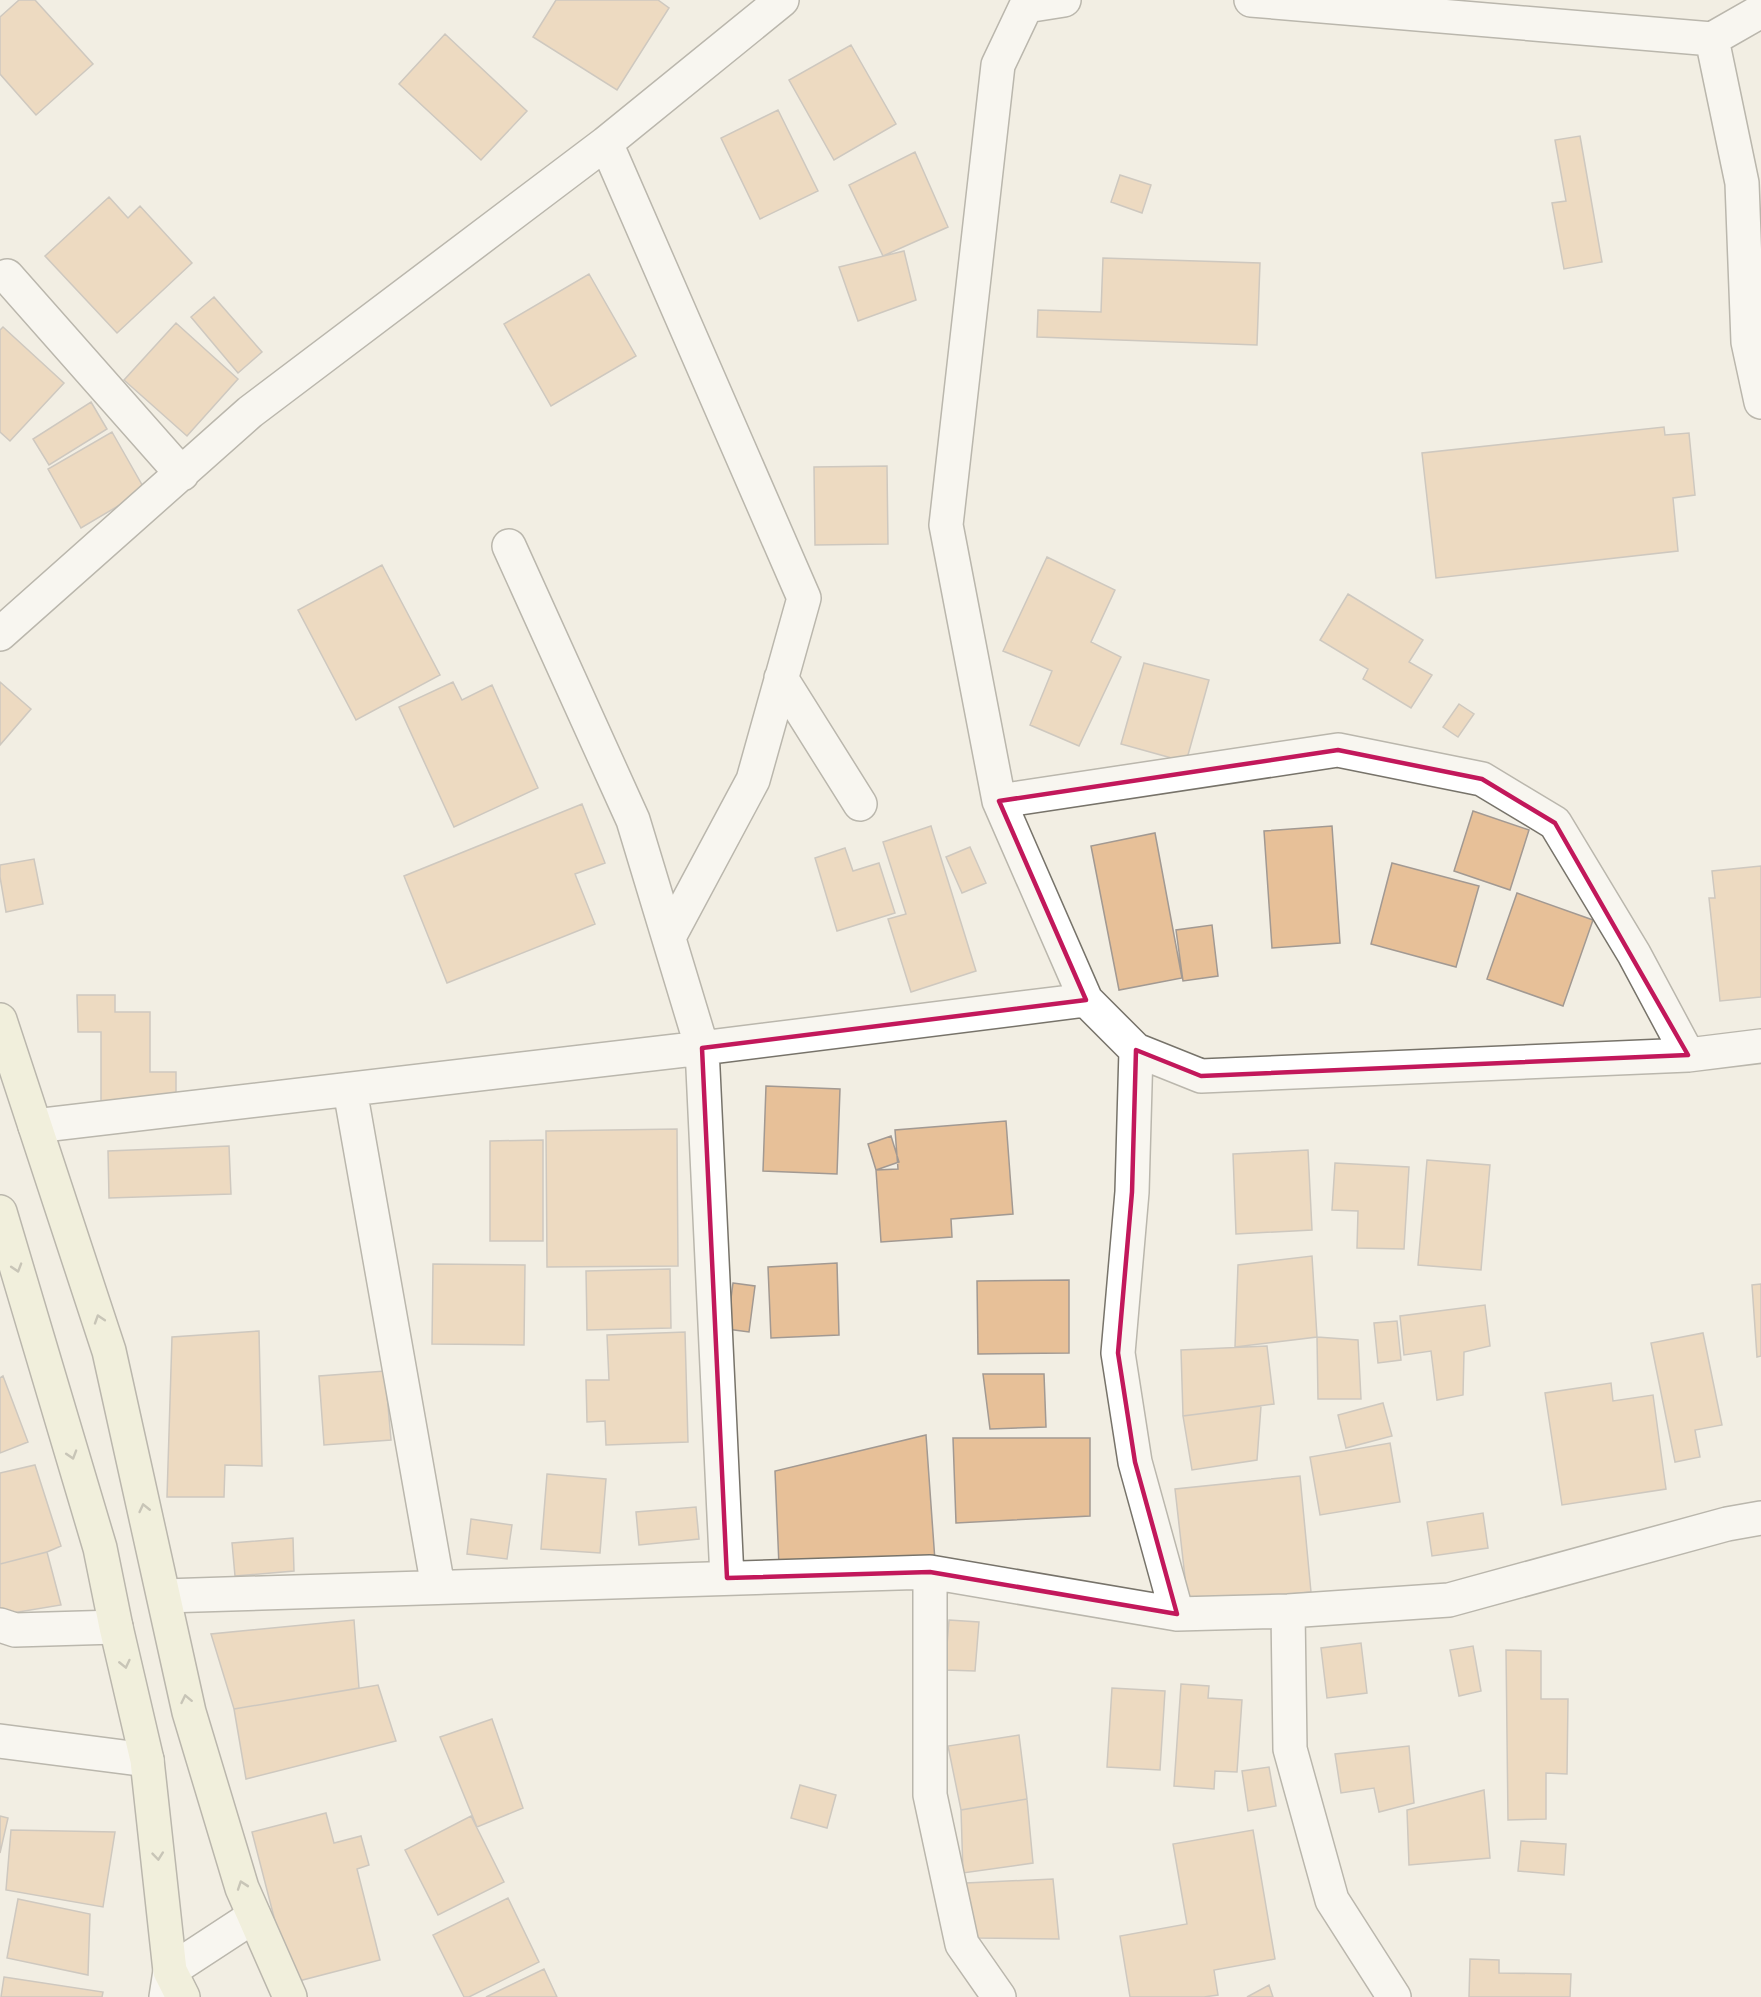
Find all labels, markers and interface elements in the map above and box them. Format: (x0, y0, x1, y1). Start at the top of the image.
one-way arrow (10, 1262, 22, 1273)
one-way arrow (93, 1314, 106, 1325)
one-way arrow (65, 1449, 77, 1459)
one-way arrow (138, 1504, 151, 1514)
one-way arrow (117, 1659, 130, 1669)
one-way arrow (180, 1694, 193, 1704)
one-way arrow (151, 1851, 164, 1860)
one-way arrow (236, 1881, 249, 1891)

